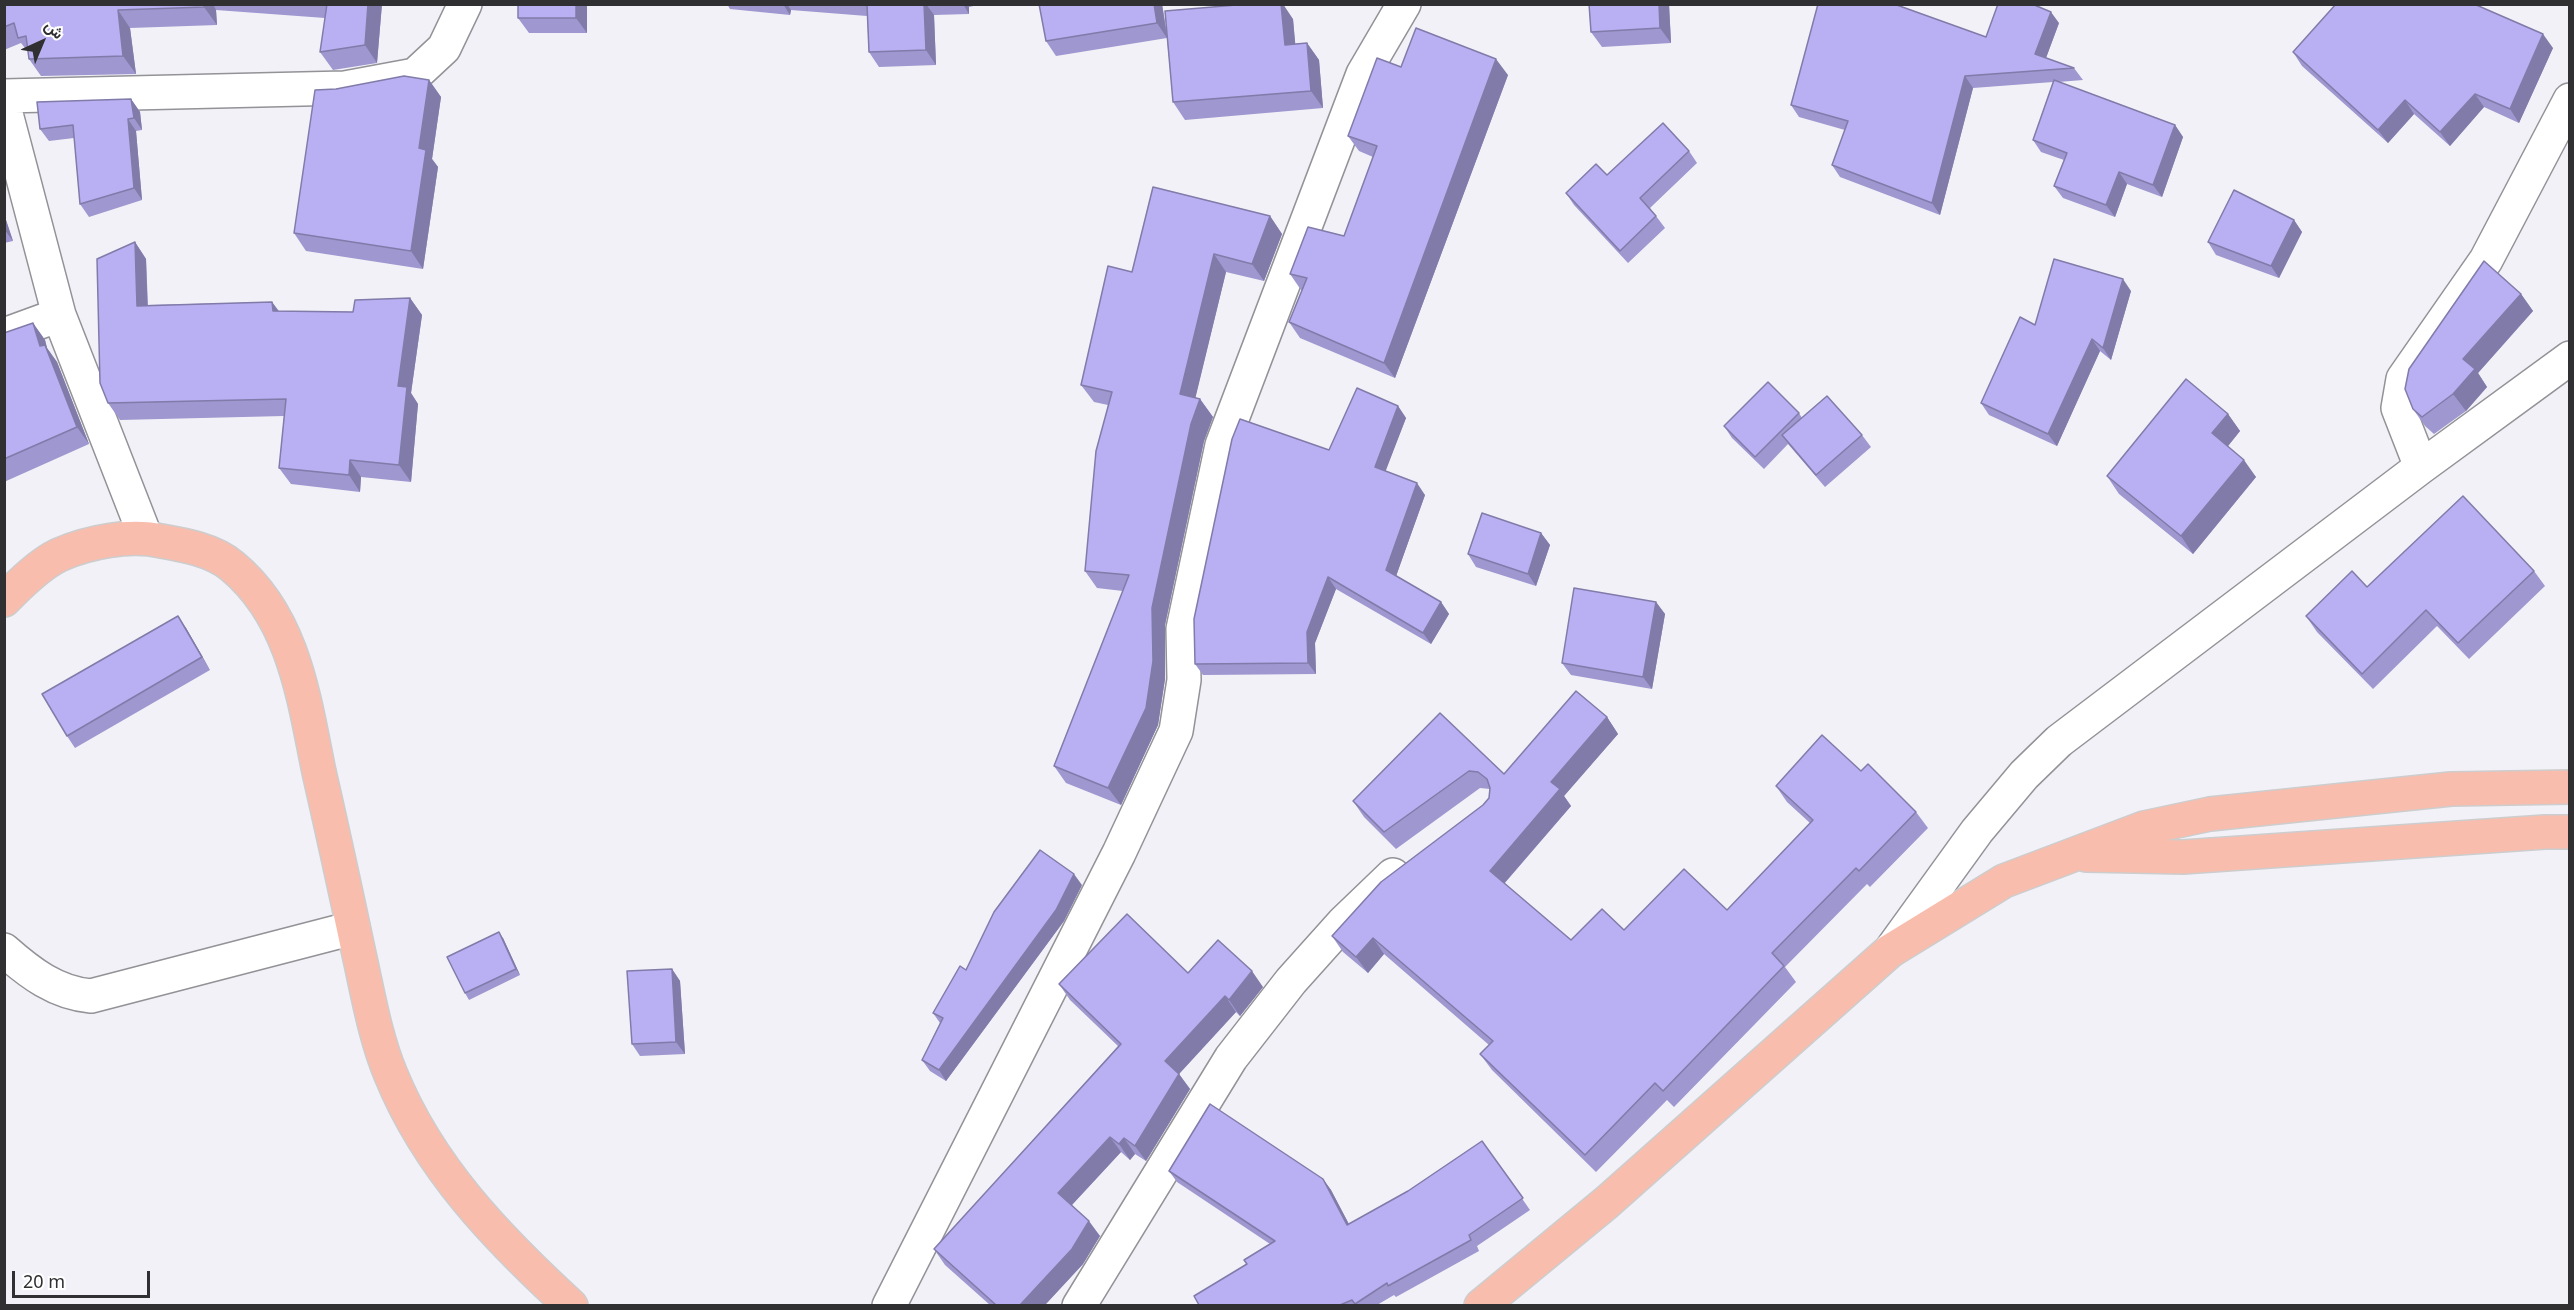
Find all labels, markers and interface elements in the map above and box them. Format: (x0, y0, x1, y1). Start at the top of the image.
north arrow (12, 12, 72, 72)
text: ش (40, 14, 69, 44)
scale bar (15, 1259, 153, 1297)
text: 20 m (23, 1269, 65, 1293)

